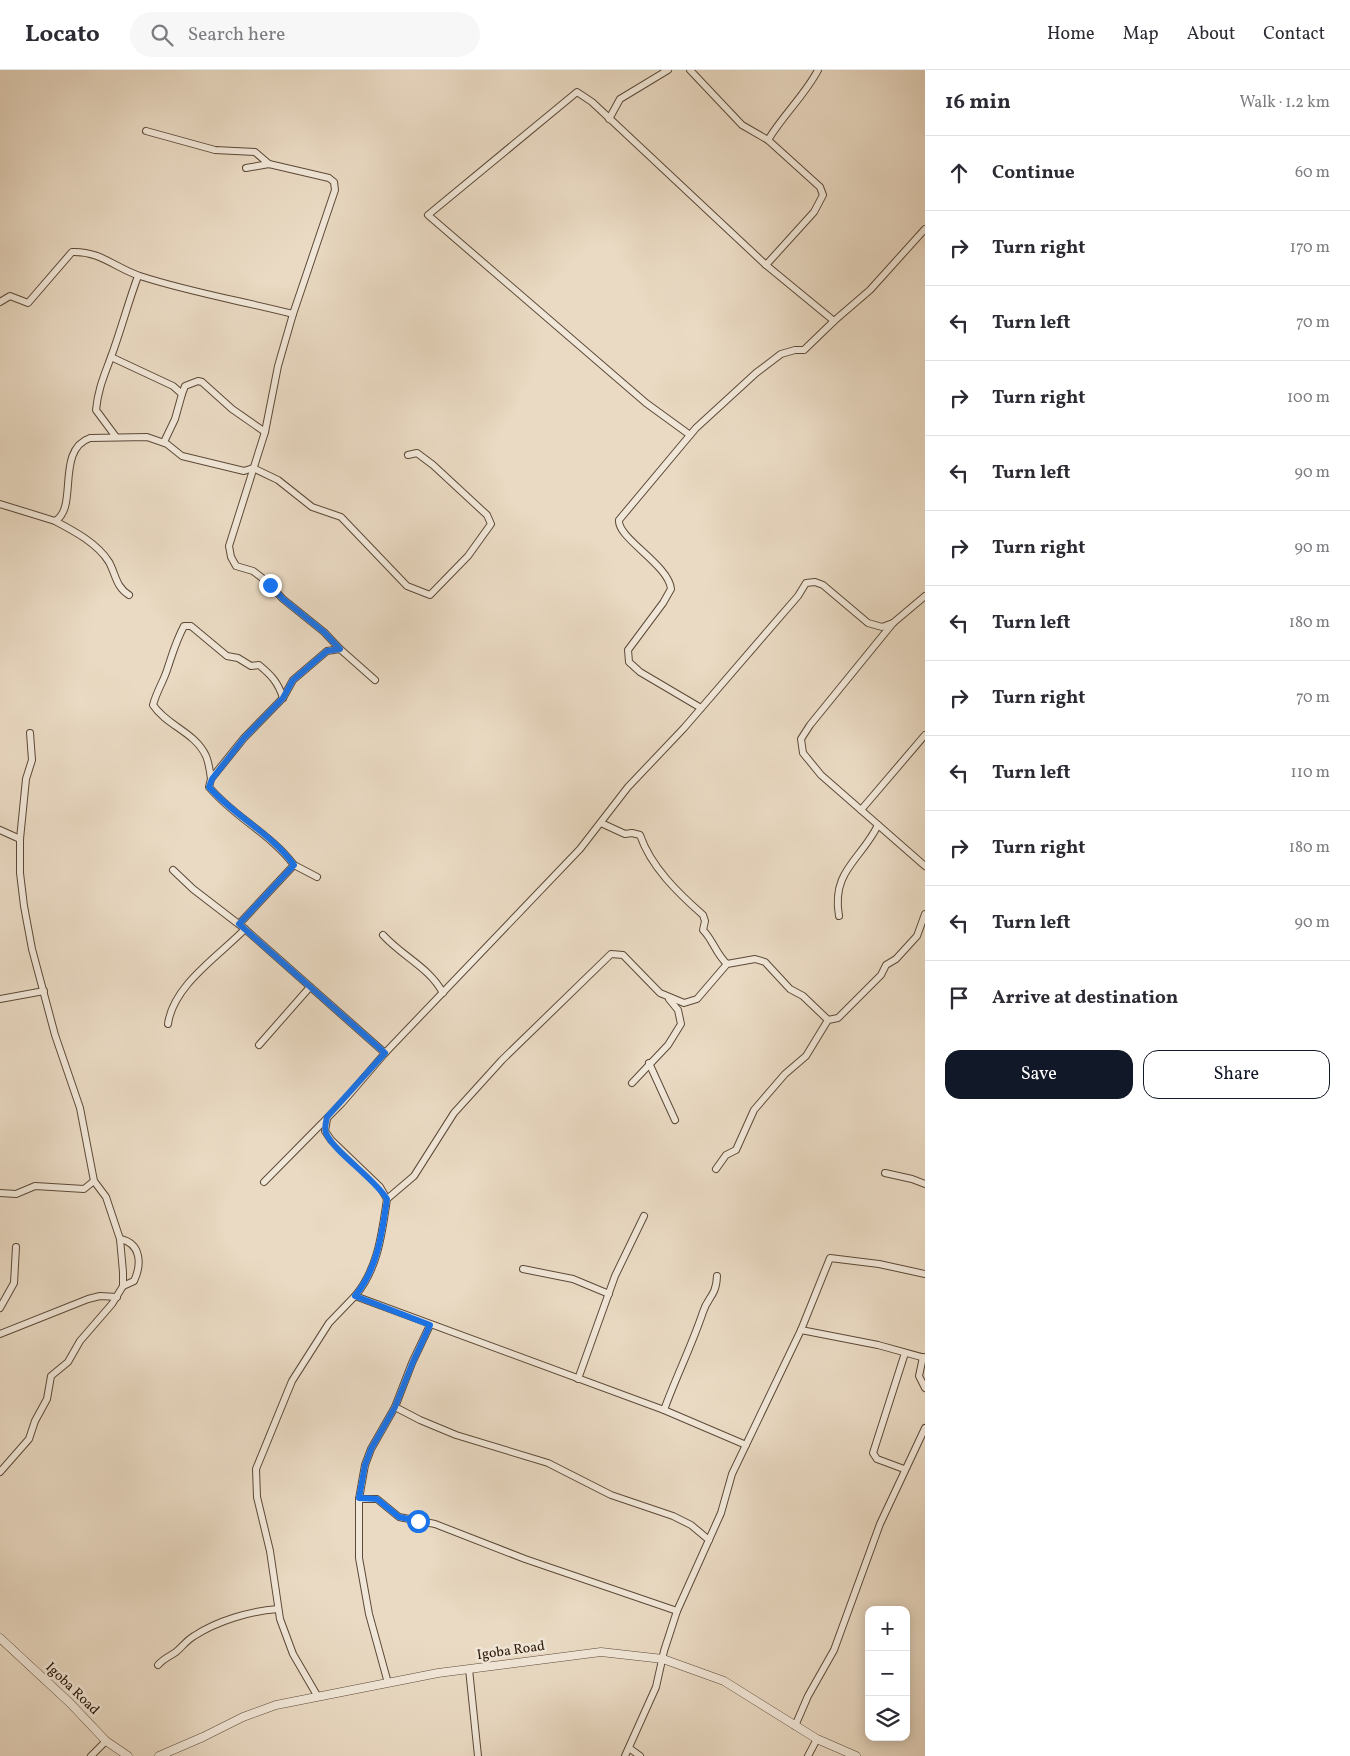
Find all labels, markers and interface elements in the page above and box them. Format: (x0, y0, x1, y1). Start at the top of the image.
search box (130, 12, 480, 57)
text: Locato (25, 18, 100, 52)
icon: search (148, 21, 176, 49)
text: Search here (188, 22, 285, 48)
text: Home (1047, 22, 1095, 47)
text: Map (1123, 22, 1159, 47)
text: About (1187, 22, 1235, 47)
text: Contact (1263, 22, 1325, 47)
text: 16 min (945, 88, 1011, 117)
text: Walk · 1.2 km (1239, 92, 1330, 114)
icon: ahead (945, 159, 973, 187)
text: Continue (992, 160, 1075, 186)
text: 60 m (1295, 162, 1330, 184)
icon: right (945, 234, 973, 262)
text: Turn right (992, 235, 1085, 261)
text: 170 m (1290, 237, 1330, 259)
icon: left (945, 309, 973, 337)
text: Turn left (992, 310, 1071, 336)
text: 70 m (1296, 312, 1330, 334)
icon: right (945, 384, 973, 412)
text: Turn right (992, 385, 1085, 411)
text: 100 m (1287, 387, 1330, 409)
icon: left (945, 459, 973, 487)
text: Turn left (992, 460, 1071, 486)
text: 90 m (1294, 462, 1330, 484)
icon: right (945, 534, 973, 562)
text: Turn right (992, 535, 1085, 561)
text: 90 m (1294, 537, 1330, 559)
route end (259, 574, 282, 597)
icon: left (945, 609, 973, 637)
text: Turn left (992, 610, 1071, 636)
text: 180 m (1289, 612, 1330, 634)
icon: right (945, 684, 973, 712)
text: Turn right (992, 685, 1085, 711)
text: 70 m (1296, 687, 1330, 709)
icon: left (945, 759, 973, 787)
text: Turn left (992, 760, 1071, 786)
text: 110 m (1291, 762, 1330, 784)
icon: right (945, 834, 973, 862)
text: Turn right (992, 835, 1085, 861)
text: 180 m (1289, 837, 1330, 859)
icon: left (945, 909, 973, 937)
text: Turn left (992, 910, 1071, 936)
text: 90 m (1294, 912, 1330, 934)
icon: arrive (945, 984, 973, 1012)
text: Arrive at destination (992, 985, 1178, 1011)
button: Save (945, 1050, 1133, 1099)
button: Share (1143, 1050, 1330, 1099)
route start (407, 1510, 430, 1533)
map controls (865, 1606, 910, 1741)
button: + (865, 1606, 910, 1651)
street label: Igoba Road (476, 1637, 546, 1665)
button: − (865, 1651, 910, 1696)
street label: Igoba Road (41, 1658, 103, 1720)
button: layers (865, 1696, 910, 1741)

